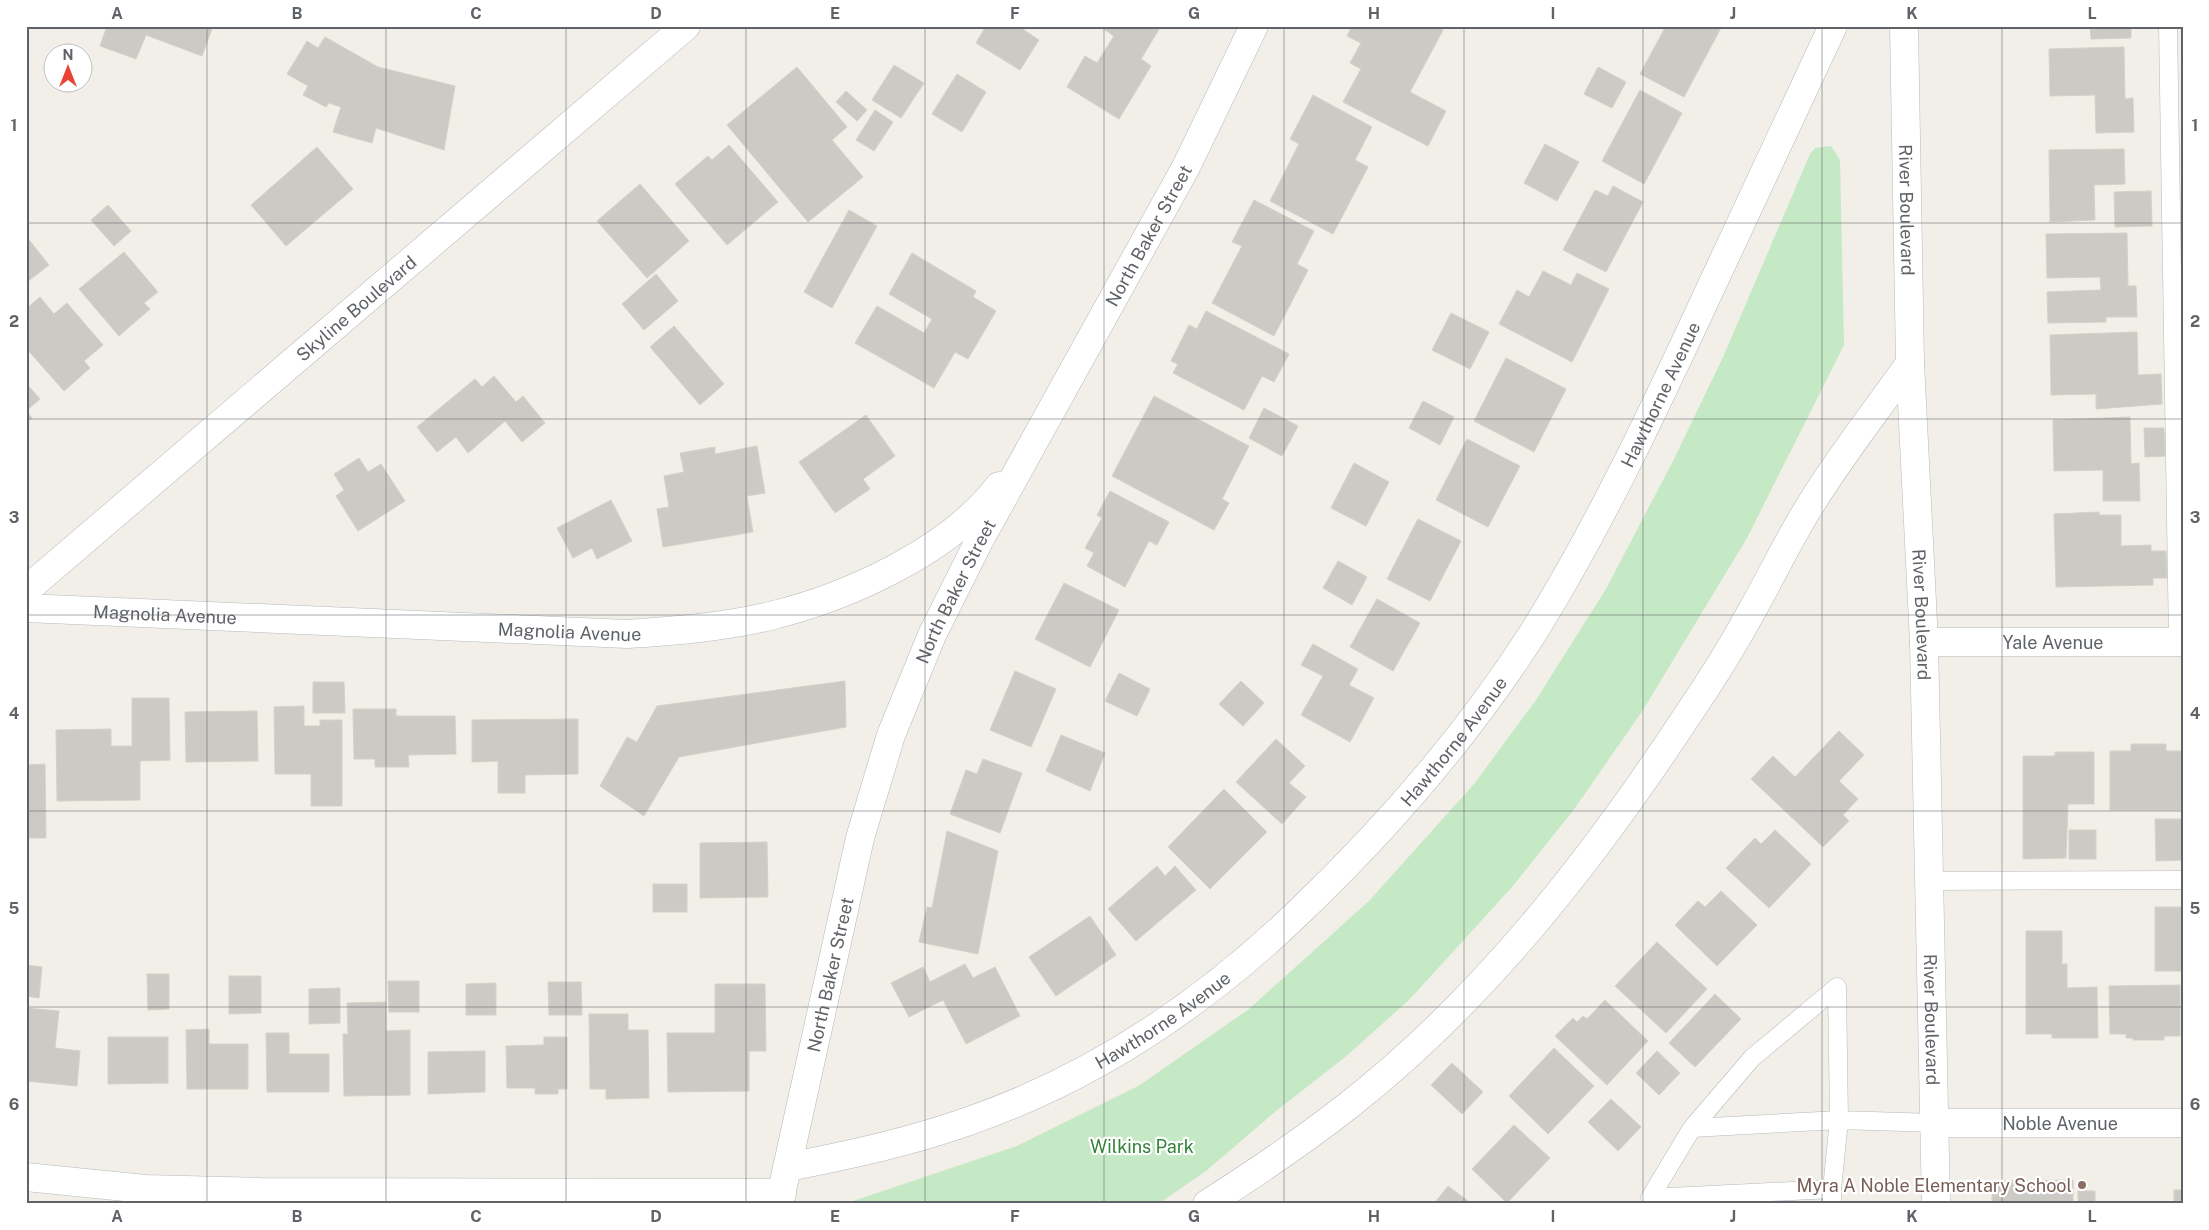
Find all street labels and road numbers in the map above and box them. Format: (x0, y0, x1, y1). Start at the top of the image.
street label: River Boulevard (1896, 144, 1919, 276)
street label: North Baker Street (1101, 161, 1196, 310)
street label: Skyline Boulevard (292, 251, 420, 365)
street label: Hawthorne Avenue (1616, 318, 1704, 471)
street label: North Baker Street (911, 515, 1000, 666)
street label: River Boulevard (1909, 548, 1935, 681)
street label: Magnolia Avenue (93, 600, 237, 628)
street label: Magnolia Avenue (497, 618, 642, 645)
street label: Yale Avenue (2002, 632, 2104, 653)
street label: Hawthorne Avenue (1396, 673, 1511, 810)
street label: North Baker Street (802, 895, 857, 1054)
street label: River Boulevard (1920, 954, 1944, 1085)
street label: Hawthorne Avenue (1091, 967, 1234, 1073)
street label: Noble Avenue (2002, 1113, 2118, 1134)

